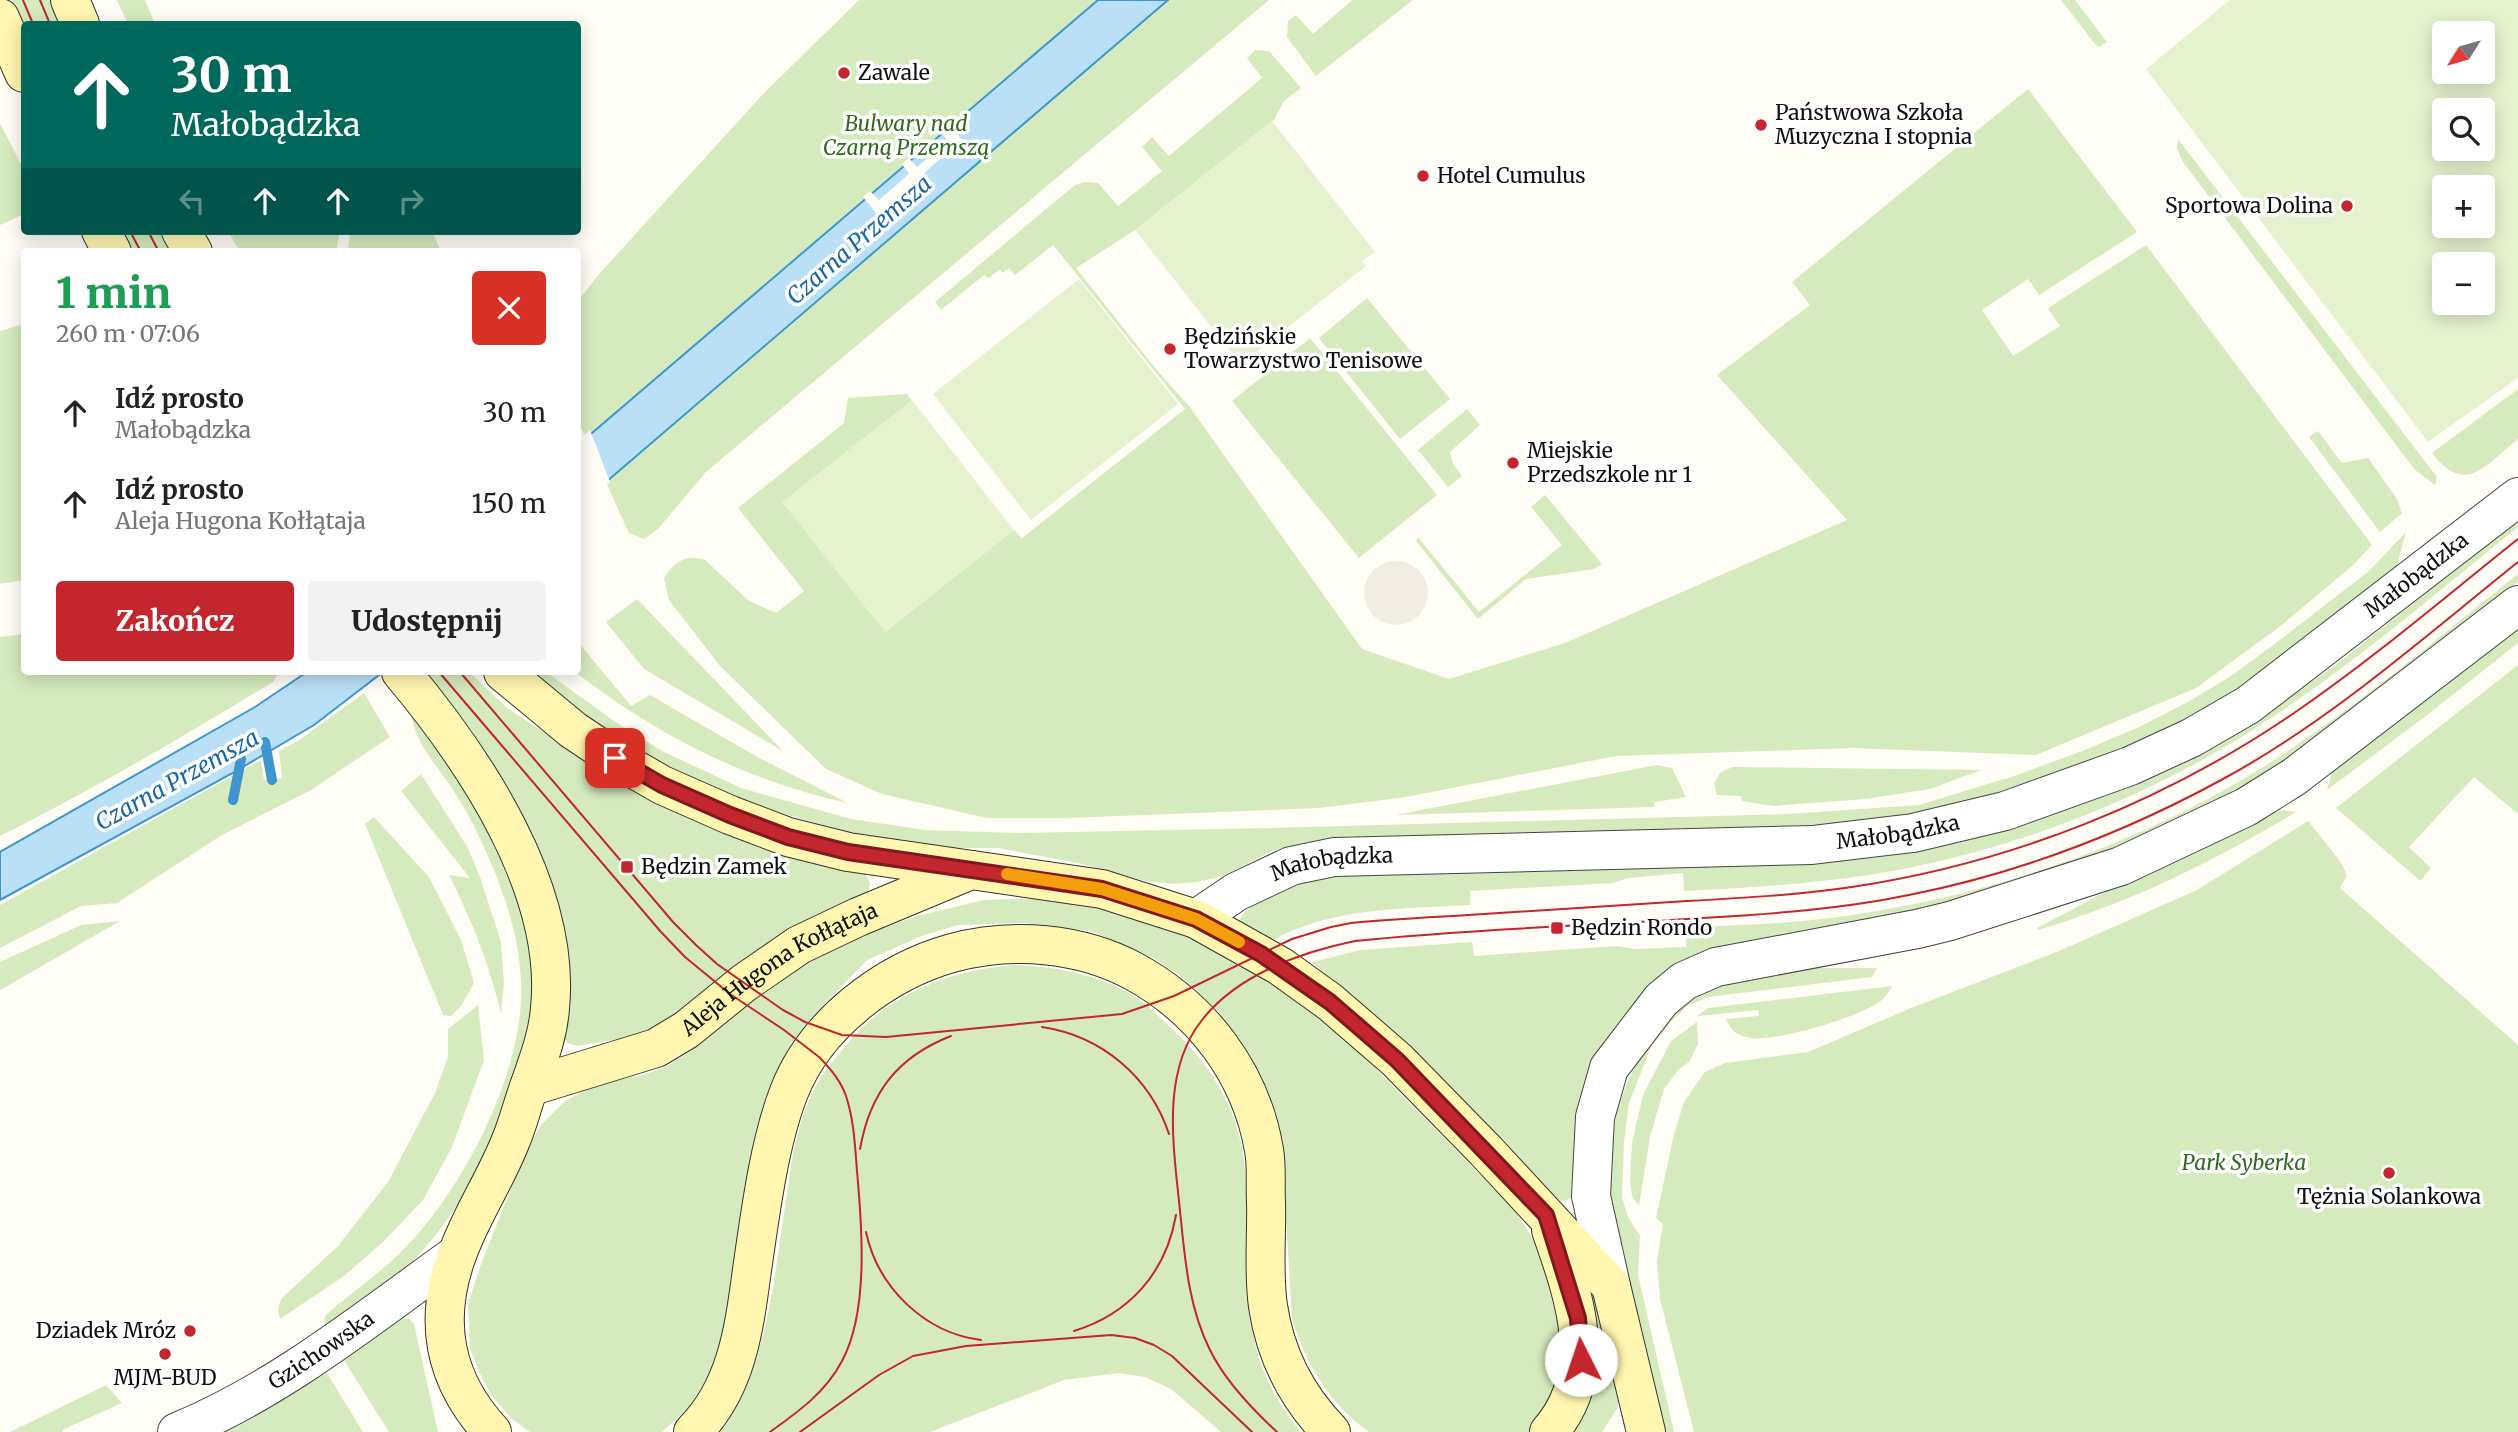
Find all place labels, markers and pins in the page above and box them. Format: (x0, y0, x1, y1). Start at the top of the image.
place label: Zawale (858, 59, 930, 86)
marker: Zawale (836, 65, 852, 81)
place label: Państwowa Szkoła Muzyczna I stopnia (1775, 99, 1972, 150)
marker: Państwowa Szkoła Muzyczna I stopnia (1753, 117, 1769, 133)
place label: Hotel Cumulus (1437, 162, 1586, 189)
marker: Hotel Cumulus (1415, 168, 1431, 184)
place label: Sportowa Dolina (2165, 192, 2333, 219)
marker: Sportowa Dolina (2339, 198, 2355, 214)
place label: Będzińskie Towarzystwo Tenisowe (1184, 323, 1422, 374)
marker: Będzińskie Towarzystwo Tenisowe (1162, 341, 1178, 357)
place label: Miejskie Przedszkole nr 1 (1527, 437, 1692, 488)
marker: Miejskie Przedszkole nr 1 (1505, 455, 1521, 471)
pin (585, 728, 645, 788)
place label: Będzin Zamek (641, 853, 788, 880)
marker: Będzin Zamek (619, 859, 635, 875)
place label: Będzin Rondo (1571, 914, 1712, 941)
marker: Będzin Rondo (1549, 920, 1565, 936)
marker: Tężnia Solankowa (2381, 1165, 2397, 1181)
place label: Tężnia Solankowa (2297, 1183, 2481, 1210)
place label: Dziadek Mróz (36, 1317, 176, 1344)
marker: Dziadek Mróz (182, 1323, 198, 1339)
marker: MJM-BUD (157, 1346, 173, 1362)
place label: MJM-BUD (113, 1364, 217, 1391)

